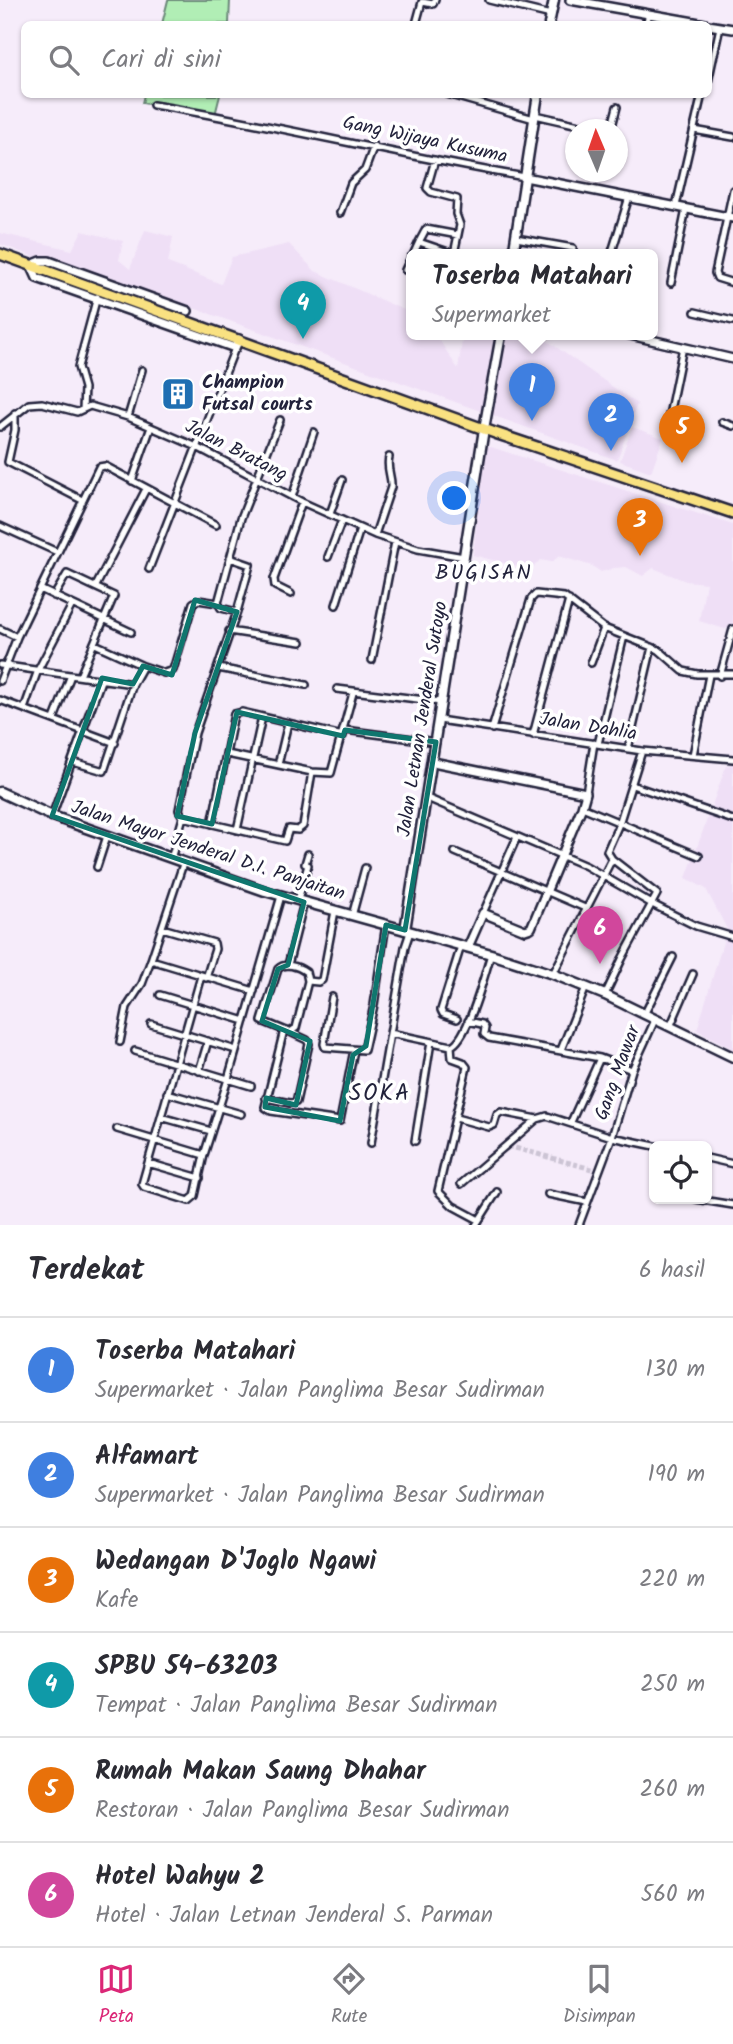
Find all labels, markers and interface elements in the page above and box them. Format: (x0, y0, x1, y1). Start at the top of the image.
search box (21, 21, 712, 98)
text: Cari di sini (101, 39, 221, 81)
icon: search (45, 41, 83, 79)
street label: Gang Wijaya Kusuma (340, 108, 510, 172)
north arrow (565, 119, 628, 182)
popup (406, 249, 658, 340)
text: Toserba Matahari (432, 256, 632, 298)
pin: 4 (280, 281, 326, 339)
text: Supermarket (432, 298, 551, 334)
pin: 1 (509, 363, 555, 421)
place label: Champion Futsal courts (202, 368, 313, 420)
building icon: Champion Futsal courts (159, 375, 197, 413)
pin: 2 (588, 393, 634, 451)
pin: 5 (659, 405, 705, 463)
street label: Jalan Bratang (179, 412, 293, 490)
your location (437, 481, 471, 515)
pin: 3 (617, 498, 663, 556)
district label: BUGISAN (435, 557, 533, 590)
street label: Jalan Letnan Jenderal Sutoyo (390, 599, 456, 839)
street label: Jalan Dahlia (537, 704, 639, 750)
street label: Jalan Mayor Jenderal D.I. Panjaitan (67, 792, 349, 910)
pin: 6 (577, 906, 623, 964)
street label: Gang Mawar (587, 1020, 650, 1125)
district label: SOKA (349, 1076, 411, 1112)
map controls (649, 1141, 712, 1204)
button: locate (649, 1141, 712, 1204)
text: Terdekat (28, 1247, 144, 1295)
text: 6 hasil (639, 1253, 705, 1289)
text: Toserba Matahari (95, 1331, 295, 1373)
text: 1 (48, 1352, 54, 1388)
text: 130 m (646, 1352, 705, 1388)
text: Supermarket · Jalan Panglima Besar Sudirman (95, 1373, 545, 1409)
text: Alfamart (95, 1436, 199, 1478)
text: 2 (44, 1457, 58, 1493)
text: 190 m (648, 1457, 705, 1493)
text: Supermarket · Jalan Panglima Besar Sudirman (95, 1478, 545, 1514)
text: Wedangan D'Joglo Ngawi (95, 1541, 376, 1583)
text: 3 (45, 1562, 57, 1598)
text: 220 m (639, 1562, 705, 1598)
text: Kafe (95, 1583, 138, 1619)
text: SPBU 54-63203 (95, 1646, 278, 1688)
text: 4 (45, 1667, 57, 1703)
text: 250 m (640, 1667, 705, 1703)
text: Tempat · Jalan Panglima Besar Sudirman (95, 1688, 498, 1724)
text: Rumah Makan Saung Dhahar (95, 1751, 426, 1793)
text: 5 (45, 1772, 57, 1808)
text: 260 m (640, 1772, 705, 1808)
text: Restoran · Jalan Panglima Besar Sudirman (95, 1793, 509, 1829)
text: Hotel Wahyu 2 (95, 1856, 265, 1898)
text: 6 (45, 1877, 57, 1913)
text: 560 m (641, 1877, 705, 1913)
text: Hotel · Jalan Letnan Jenderal S. Parman (95, 1898, 493, 1934)
tab: Peta (97, 1960, 135, 2032)
tab: Rute (330, 1960, 368, 2032)
tab: Disimpan (563, 1960, 636, 2032)

